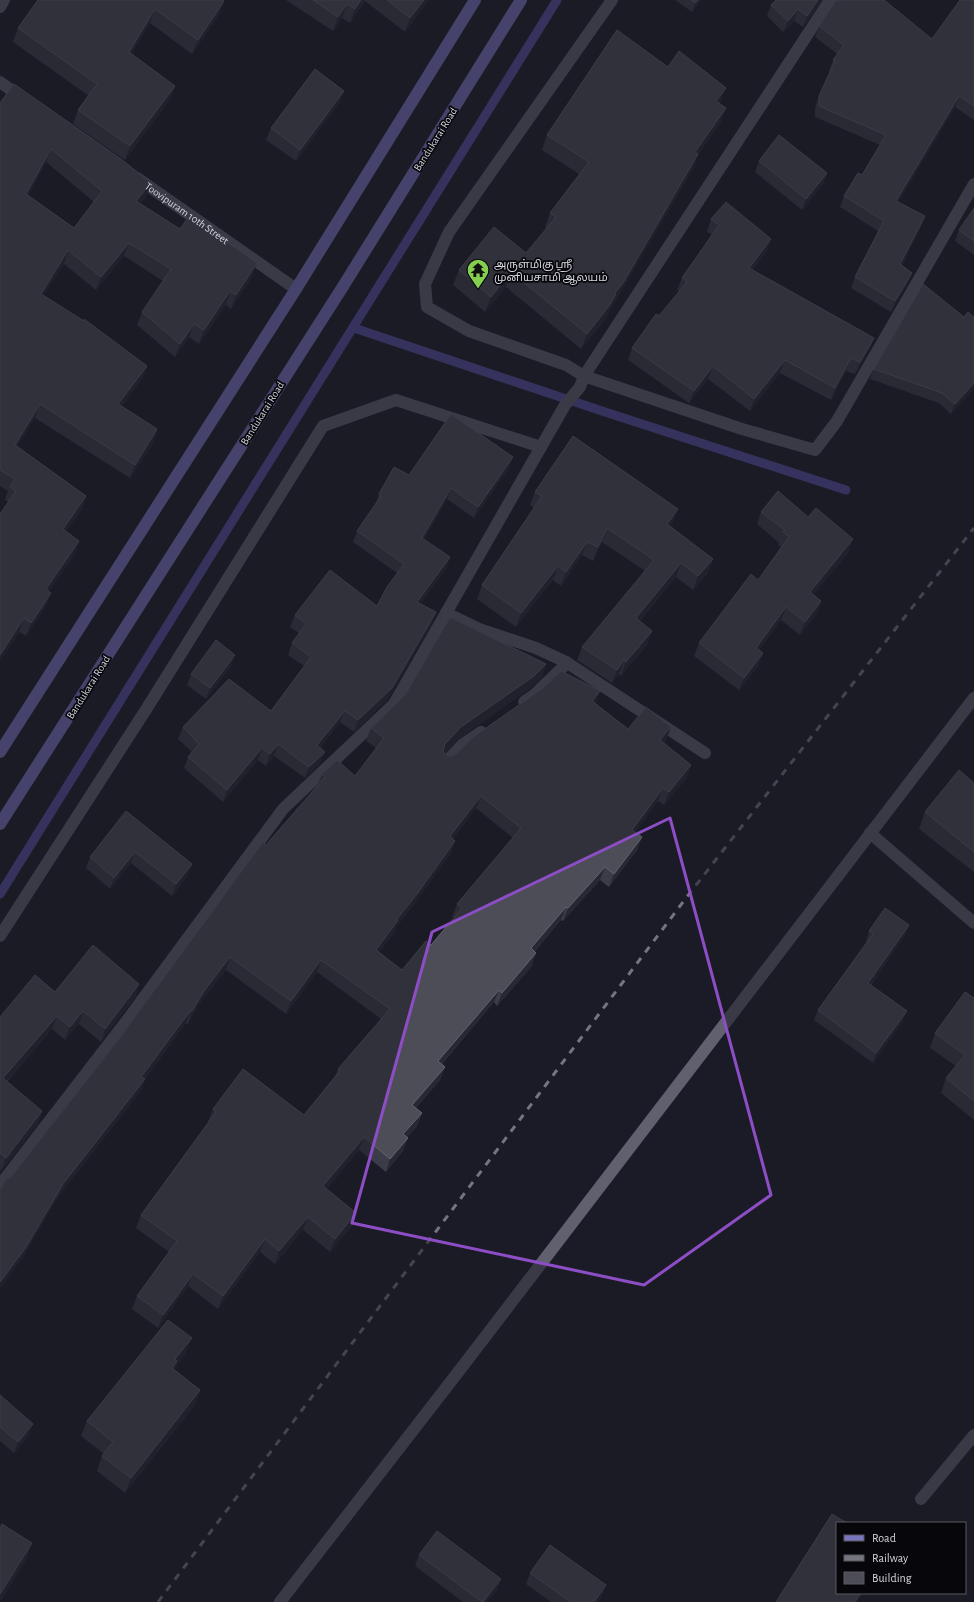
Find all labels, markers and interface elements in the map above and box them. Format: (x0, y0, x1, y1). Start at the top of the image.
street label: Bandukarai Road (412, 105, 459, 173)
street label: Toovipuram 10th Street (143, 180, 231, 247)
temple icon: அருள்மிகு ஶ்ரீ முனியசாமி ஆலயம் (465, 257, 491, 290)
place label: அருள்மிகு ஶ்ரீ முனியசாமி ஆலயம் (494, 258, 608, 285)
street label: Bandukarai Road (239, 379, 286, 447)
street label: Bandukarai Road (65, 653, 112, 721)
legend (836, 1522, 966, 1594)
text: Road (872, 1532, 896, 1544)
text: Railway (872, 1552, 908, 1565)
text: Building (872, 1572, 912, 1584)

